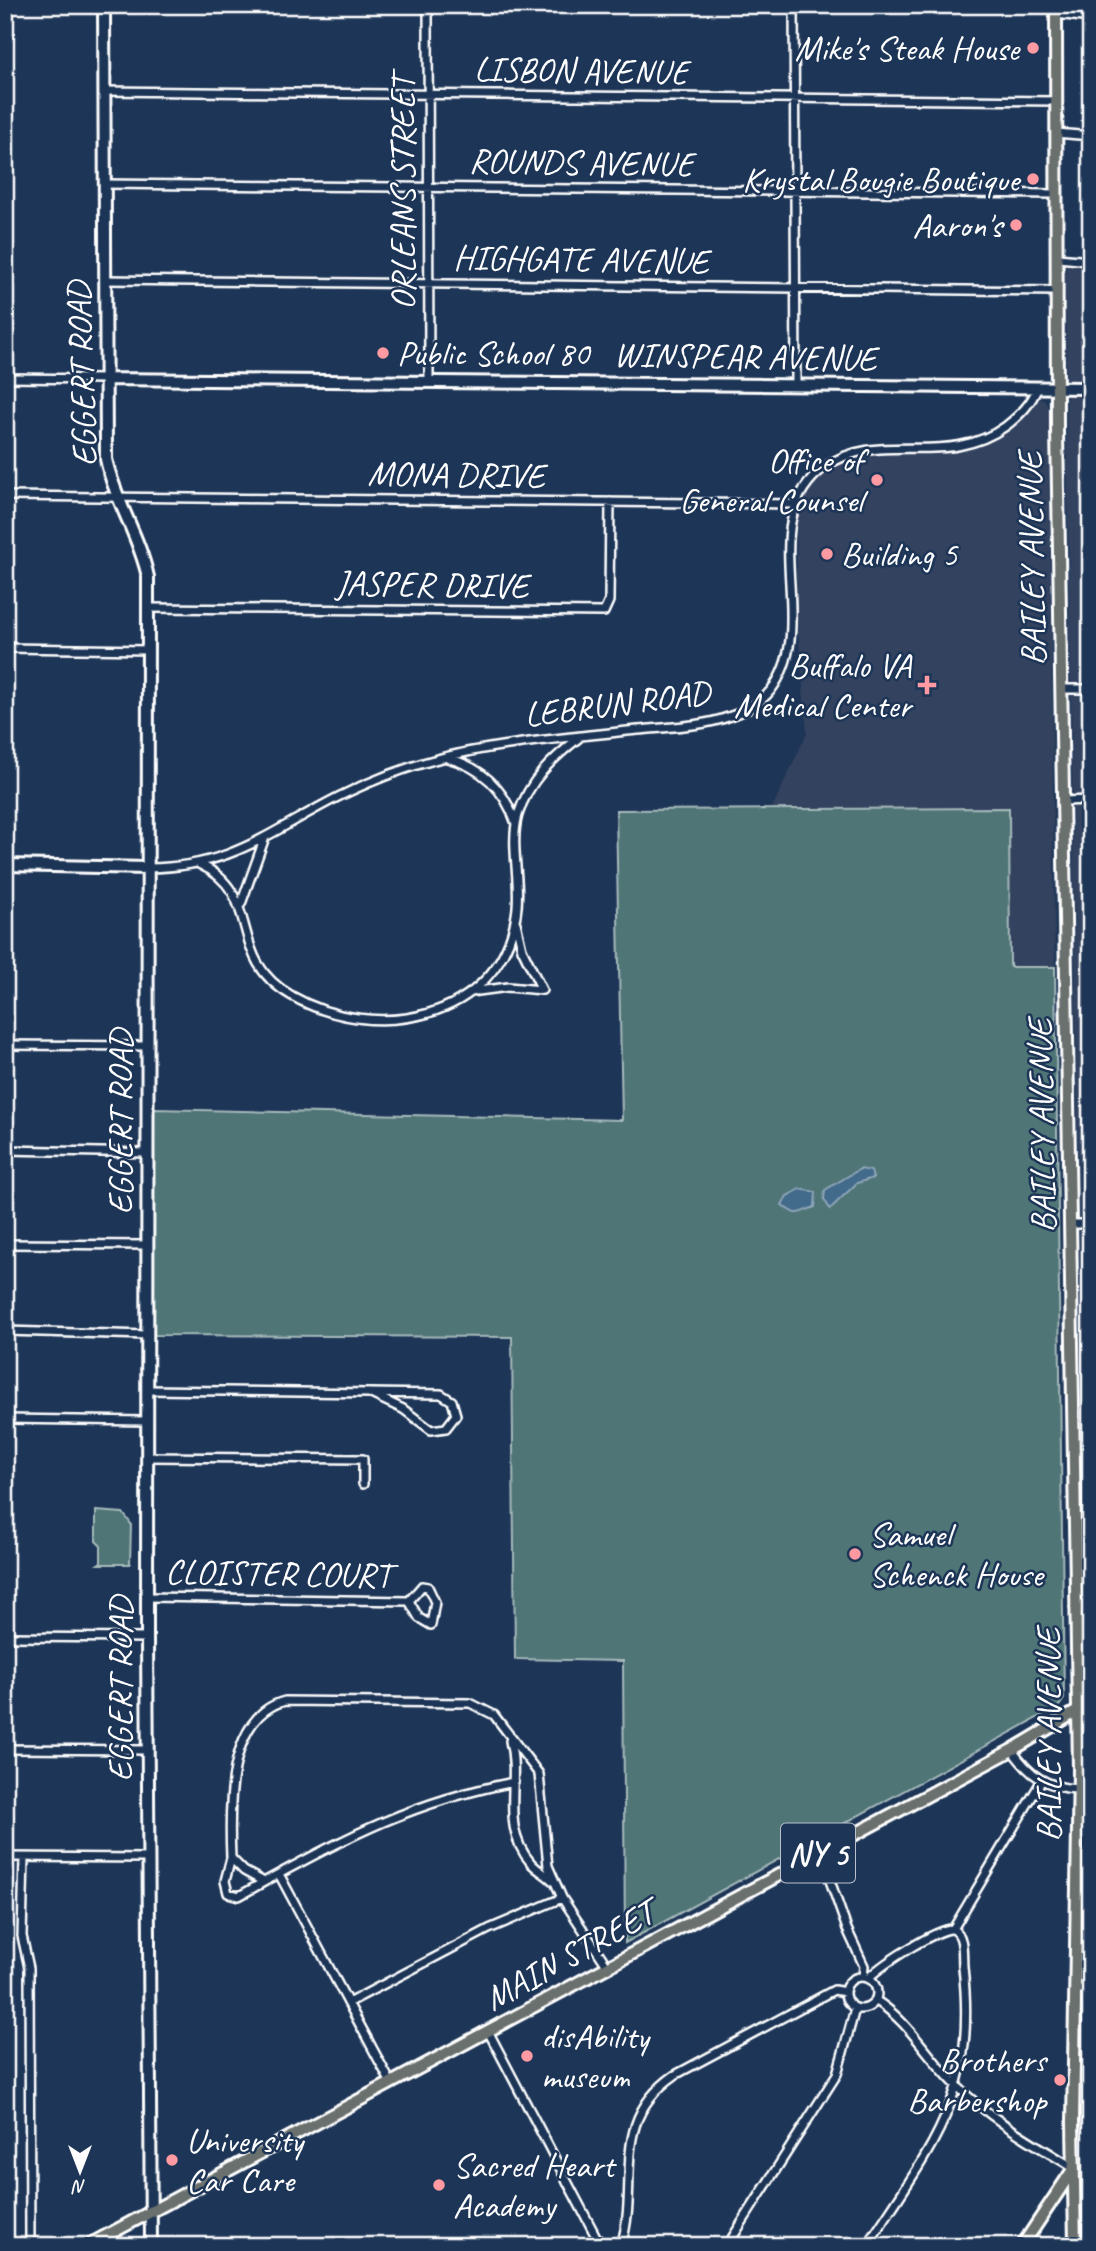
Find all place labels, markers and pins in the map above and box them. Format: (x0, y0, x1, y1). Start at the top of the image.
place label: Mike's Steak House (795, 26, 1022, 71)
marker: Mike's Steak House (1025, 40, 1041, 56)
place label: Krystal Bougie Boutique (742, 157, 1022, 202)
marker: Krystal Bougie Boutique (1025, 171, 1041, 187)
place label: Aaron's (912, 203, 1005, 248)
marker: Aaron's (1008, 217, 1024, 233)
place label: Public School 80 (397, 331, 591, 376)
marker: Public School 80 (375, 345, 391, 361)
place label: Office of General Counsel (679, 438, 870, 523)
marker: Office of General Counsel (869, 472, 885, 488)
place label: Building 5 (841, 532, 960, 577)
marker: Building 5 (819, 546, 835, 562)
place label: Buffalo VA Medical Center (734, 643, 913, 728)
marker: Buffalo VA Medical Center (917, 675, 937, 695)
place label: Samuel Schenck House (869, 1512, 1045, 1597)
marker: Samuel Schenck House (847, 1546, 863, 1562)
place label: disAbility museum (541, 2014, 652, 2099)
place label: Brothers Barbershop (907, 2038, 1049, 2123)
marker: disAbility museum (519, 2048, 535, 2064)
marker: Brothers Barbershop (1052, 2072, 1068, 2088)
place label: University Car Care (186, 2118, 306, 2203)
place label: Sacred Heart Academy (453, 2143, 618, 2228)
marker: University Car Care (164, 2152, 180, 2168)
marker: Sacred Heart Academy (431, 2177, 447, 2193)

